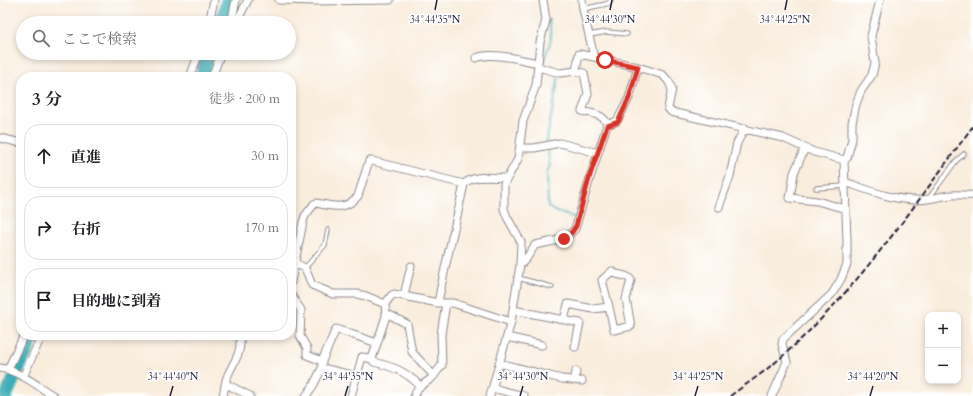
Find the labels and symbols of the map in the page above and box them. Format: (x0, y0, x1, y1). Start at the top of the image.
text: 34°44'35"N (410, 13, 461, 27)
text: 34°44'30"N (585, 13, 636, 27)
text: 34°44'25"N (760, 13, 811, 27)
route start (596, 51, 614, 69)
route end (555, 230, 573, 248)
text: 34°44'40"N (148, 370, 199, 384)
text: 34°44'35"N (323, 370, 374, 384)
text: 34°44'30"N (498, 370, 549, 384)
text: 34°44'25"N (673, 370, 724, 384)
text: 34°44'20"N (848, 370, 899, 384)

